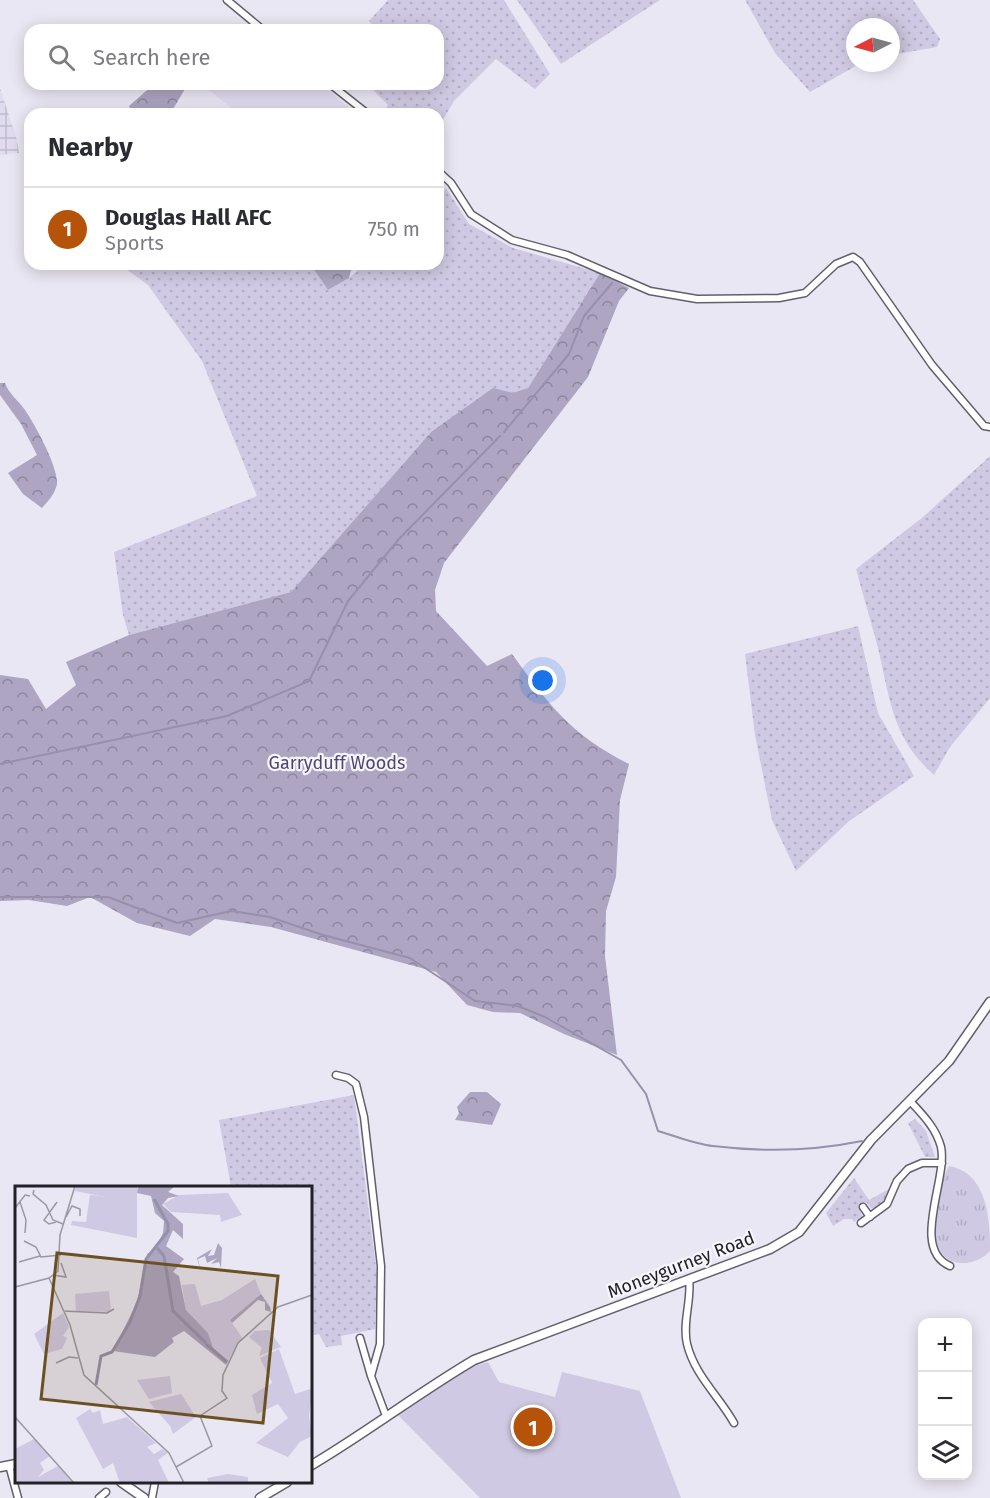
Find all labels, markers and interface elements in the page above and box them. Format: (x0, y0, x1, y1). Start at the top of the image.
north arrow (846, 18, 900, 72)
search box (24, 24, 444, 90)
icon: search (45, 41, 78, 74)
text: Search here (93, 44, 211, 71)
text: Nearby (48, 132, 133, 163)
text: Douglas Hall AFC (105, 204, 272, 231)
text: 1 (63, 217, 72, 241)
text: 750 m (368, 217, 420, 241)
text: Sports (105, 231, 164, 255)
your location (528, 666, 557, 695)
park label: Garryduff Woods (269, 752, 405, 774)
inset map (15, 1186, 312, 1483)
street label: Moneygurney Road (604, 1227, 758, 1303)
map controls (918, 1318, 972, 1480)
button: + (918, 1318, 972, 1372)
button: − (918, 1372, 972, 1426)
pin: 1 (514, 1404, 552, 1450)
button: layers (918, 1426, 972, 1480)

